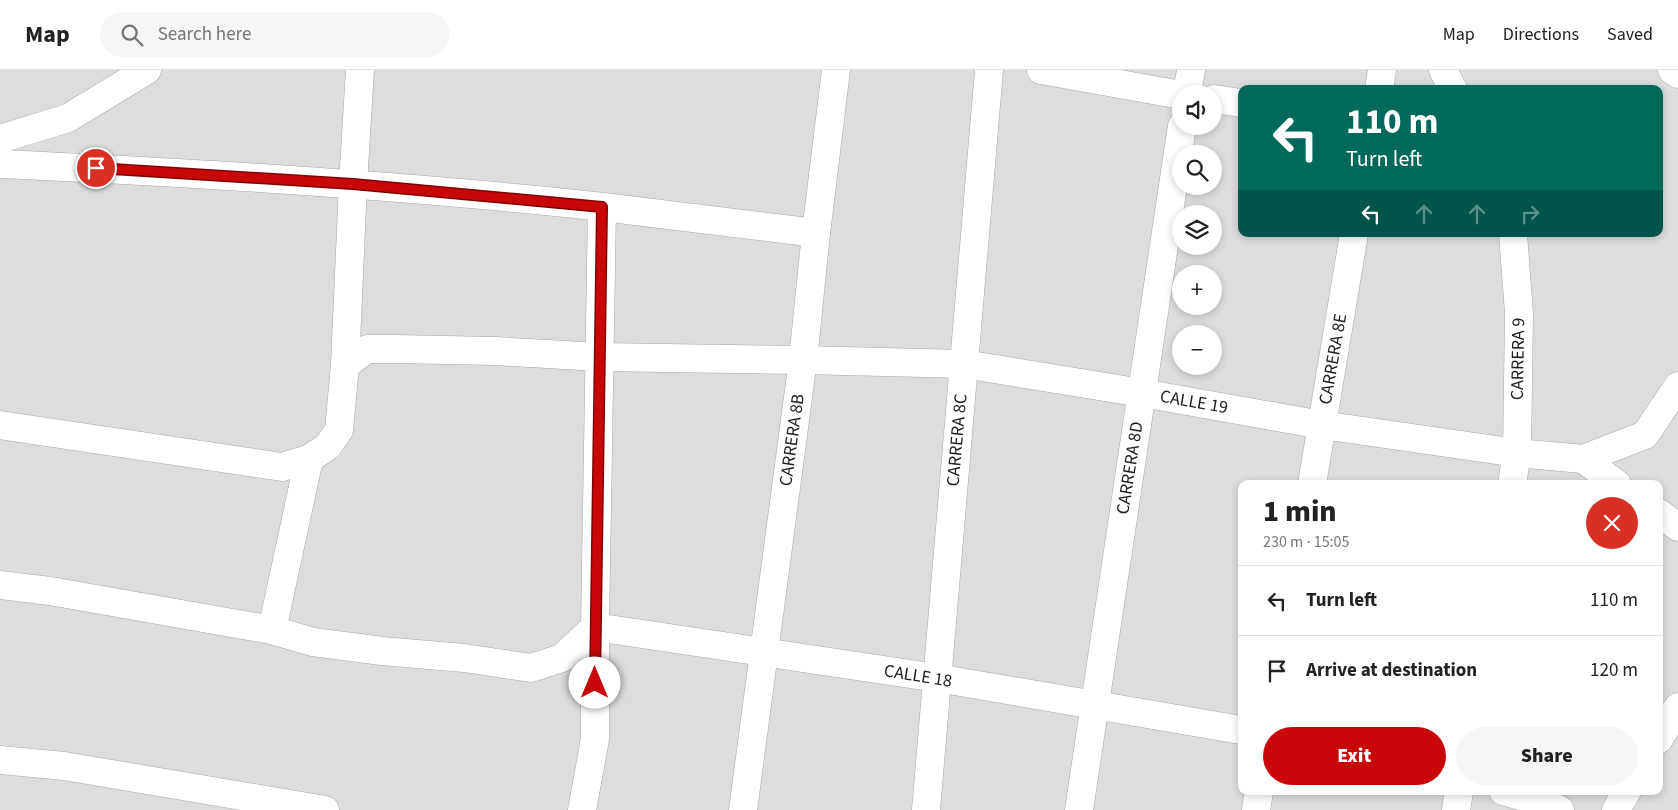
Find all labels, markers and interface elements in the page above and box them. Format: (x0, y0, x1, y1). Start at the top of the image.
search box (100, 12, 450, 57)
text: Map (25, 17, 70, 52)
icon: search (118, 21, 146, 49)
text: Search here (158, 21, 251, 48)
text: Map (1443, 22, 1475, 47)
text: Directions (1503, 22, 1579, 47)
text: Saved (1607, 22, 1653, 47)
map controls (1172, 85, 1222, 375)
button: sound (1172, 85, 1222, 135)
text: 110 m (1346, 97, 1438, 147)
icon: left (1263, 105, 1328, 170)
text: Turn left (1346, 143, 1422, 175)
button: search (1172, 145, 1222, 195)
pin (75, 147, 117, 189)
icon: arrive (82, 154, 110, 182)
icon: left (1357, 200, 1385, 228)
icon: ahead (1410, 200, 1438, 228)
icon: ahead (1463, 200, 1491, 228)
icon: right (1516, 200, 1544, 228)
button: layers (1172, 205, 1222, 255)
button: + (1172, 265, 1222, 315)
street label: CARRERA 8E (1313, 312, 1353, 406)
street label: CARRERA 9 (1505, 317, 1531, 400)
button: − (1172, 325, 1222, 375)
street label: CALLE 19 (1158, 384, 1230, 420)
street label: CARRERA 8B (773, 392, 811, 488)
street label: CARRERA 8C (941, 393, 973, 487)
street label: CARRERA 8D (1110, 420, 1150, 516)
text: 1 min (1263, 490, 1337, 533)
button: close (1586, 497, 1638, 549)
text: 230 m · 15:05 (1263, 531, 1350, 553)
icon: left (1263, 587, 1291, 615)
text: Turn left (1306, 587, 1377, 614)
text: 110 m (1590, 587, 1638, 614)
position arrow (568, 656, 620, 708)
icon: arrive (1263, 657, 1291, 685)
text: Arrive at destination (1306, 657, 1477, 684)
text: 120 m (1590, 657, 1638, 684)
street label: CALLE 18 (882, 658, 954, 694)
button: Exit (1263, 727, 1446, 785)
button: Share (1456, 727, 1638, 785)

